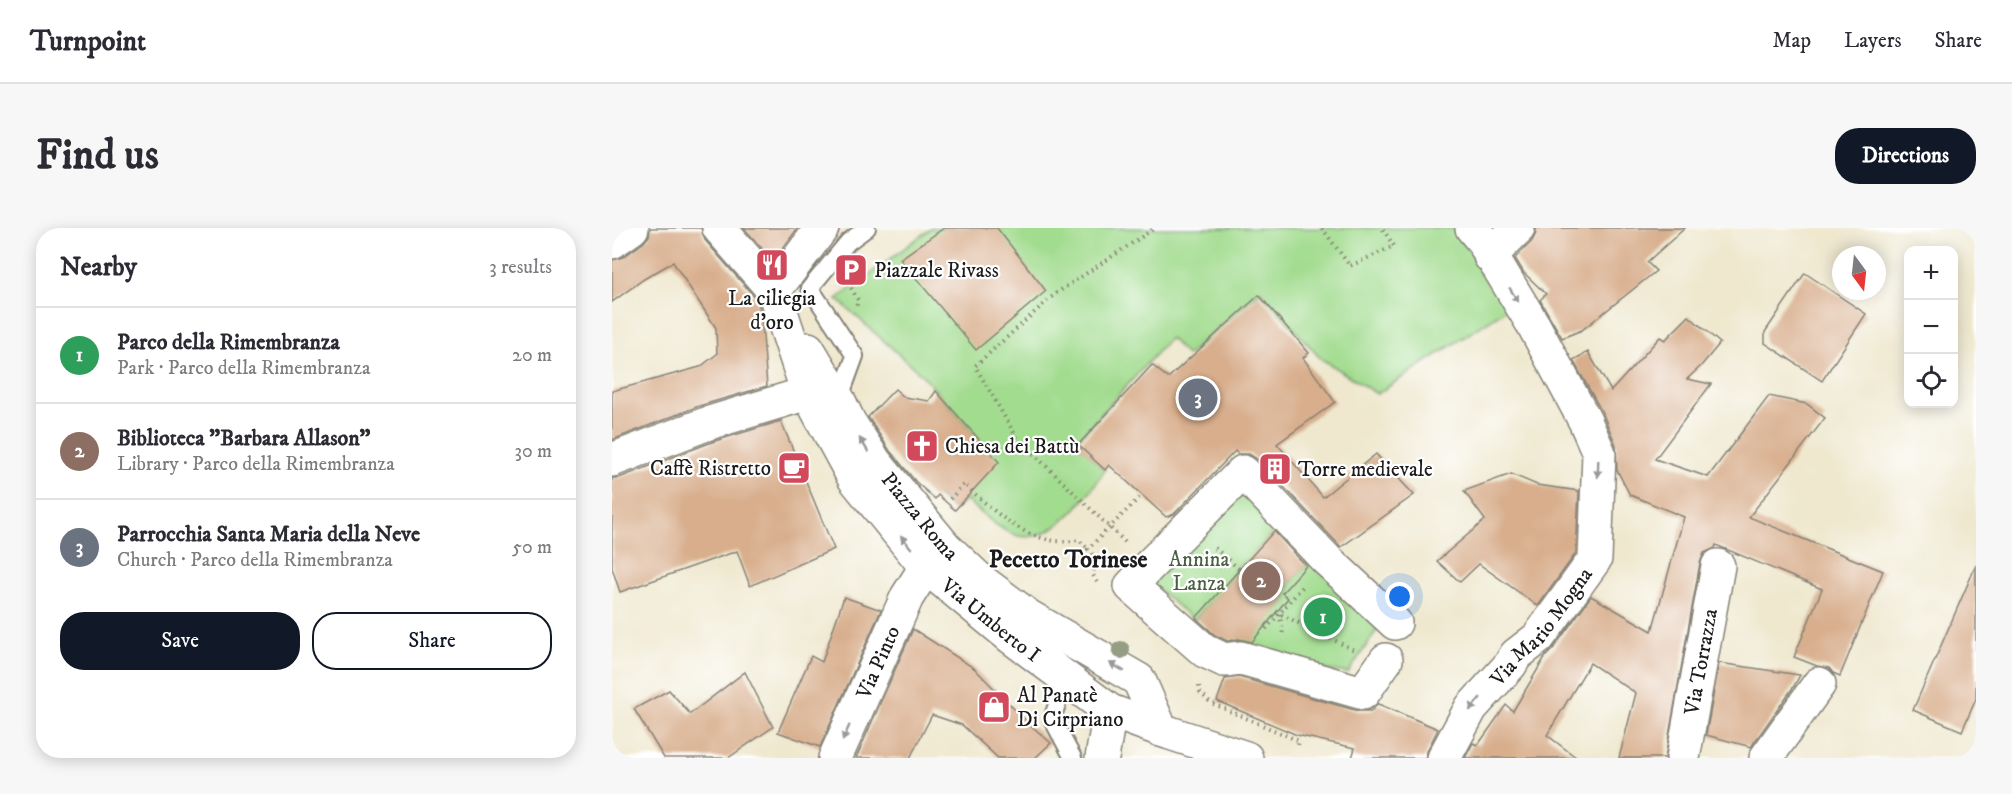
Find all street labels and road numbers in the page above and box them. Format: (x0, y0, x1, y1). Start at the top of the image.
street label: Piazza Roma (875, 467, 963, 567)
street label: Via Mario Mogna (1485, 563, 1599, 693)
street label: Via Umberto I (935, 572, 1045, 668)
street label: Via Torrazza (1679, 606, 1724, 718)
street label: Via Pinto (851, 622, 906, 704)

